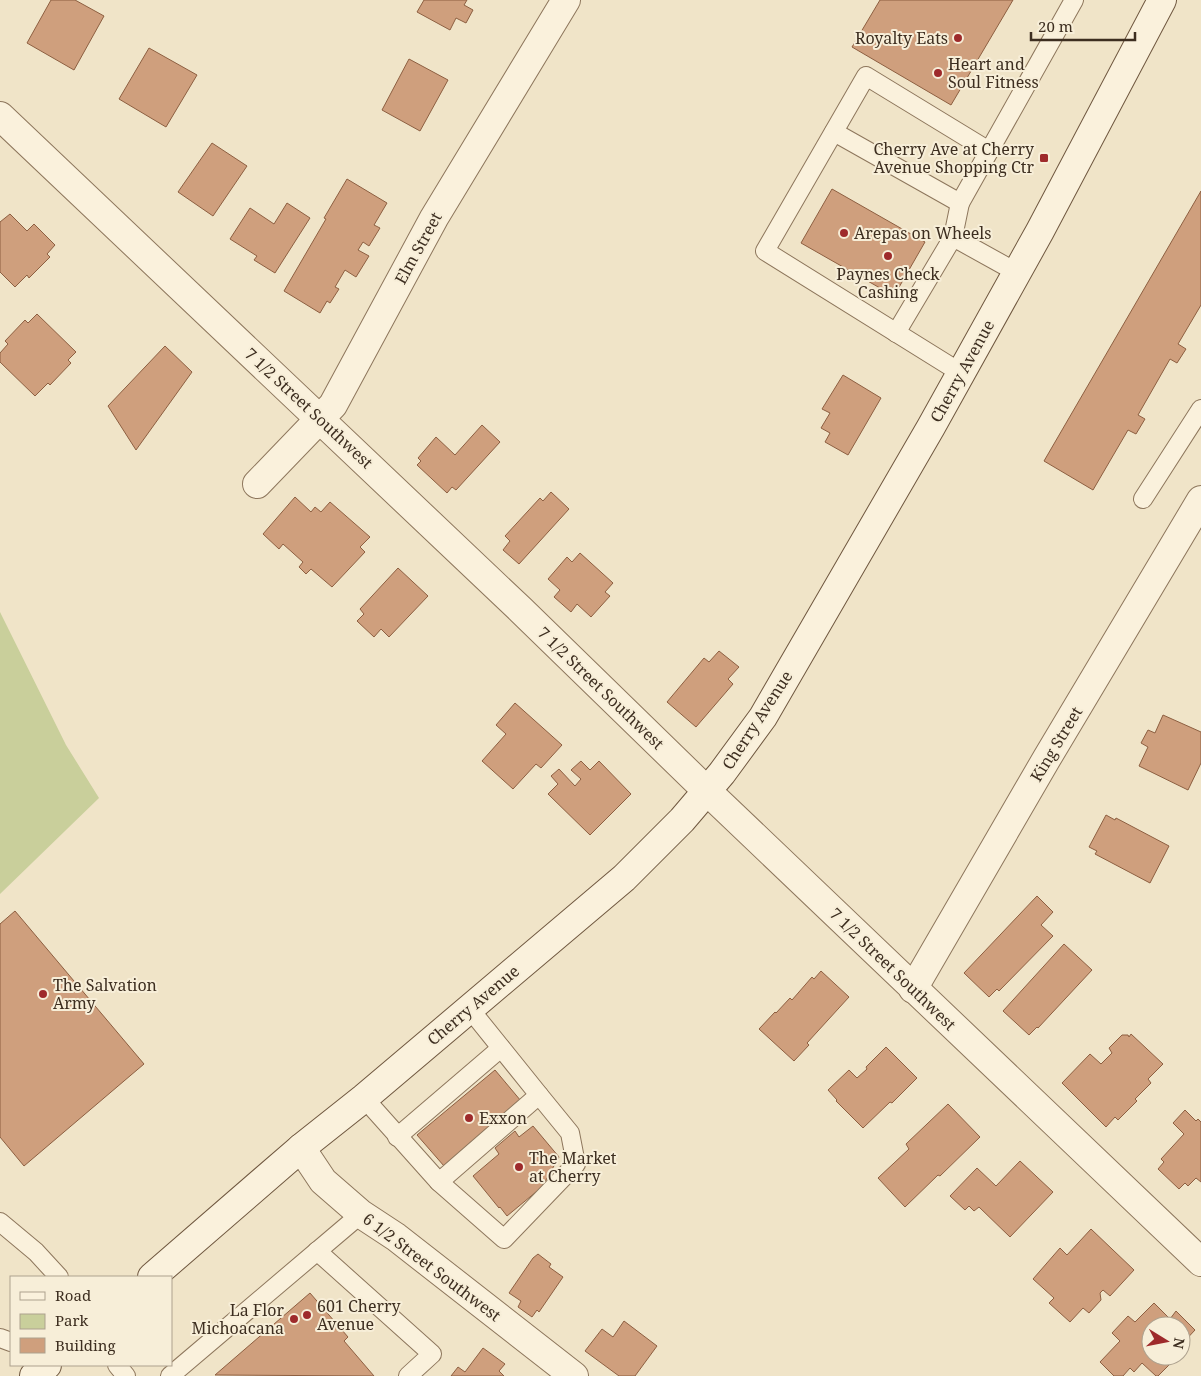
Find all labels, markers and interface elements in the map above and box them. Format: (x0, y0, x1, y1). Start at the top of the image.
scale bar (1031, 10, 1135, 42)
text: 20 m (1038, 16, 1073, 36)
place label: Royalty Eats (855, 27, 948, 49)
marker: Royalty Eats (952, 32, 964, 44)
place label: Heart and Soul Fitness (948, 53, 1039, 93)
marker: Heart and Soul Fitness (932, 67, 944, 79)
place label: Cherry Ave at Cherry Avenue Shopping Ctr (873, 138, 1035, 178)
marker: Cherry Ave at Cherry Avenue Shopping Ctr (1038, 152, 1050, 164)
street label: Elm Street (389, 208, 447, 288)
place label: Arepas on Wheels (854, 222, 992, 244)
marker: Arepas on Wheels (838, 227, 850, 239)
marker: Paynes Check Cashing (882, 250, 894, 262)
place label: Paynes Check Cashing (836, 263, 940, 303)
street label: Cherry Avenue (925, 316, 999, 426)
street label: 7 1/2 Street Southwest (240, 343, 378, 473)
street label: 7 1/2 Street Southwest (533, 622, 669, 754)
street label: Cherry Avenue (717, 666, 797, 774)
street label: King Street (1025, 702, 1087, 786)
street label: 7 1/2 Street Southwest (825, 903, 961, 1035)
street label: Cherry Avenue (422, 960, 524, 1050)
place label: The Salvation Army (53, 974, 157, 1014)
marker: The Salvation Army (37, 988, 49, 1000)
place label: Exxon (479, 1107, 527, 1129)
marker: Exxon (463, 1112, 475, 1124)
place label: The Market at Cherry (529, 1147, 617, 1187)
marker: The Market at Cherry (513, 1161, 525, 1173)
street label: 6 1/2 Street Southwest (358, 1208, 506, 1326)
legend (10, 1276, 172, 1366)
text: Road (55, 1285, 91, 1305)
place label: 601 Cherry Avenue (317, 1295, 402, 1335)
place label: La Flor Michoacana (191, 1299, 284, 1339)
marker: 601 Cherry Avenue (301, 1309, 313, 1321)
text: Park (55, 1310, 89, 1330)
marker: La Flor Michoacana (288, 1313, 300, 1325)
north arrow (1141, 1316, 1191, 1366)
text: Building (55, 1335, 116, 1355)
text: N (1169, 1336, 1190, 1350)

